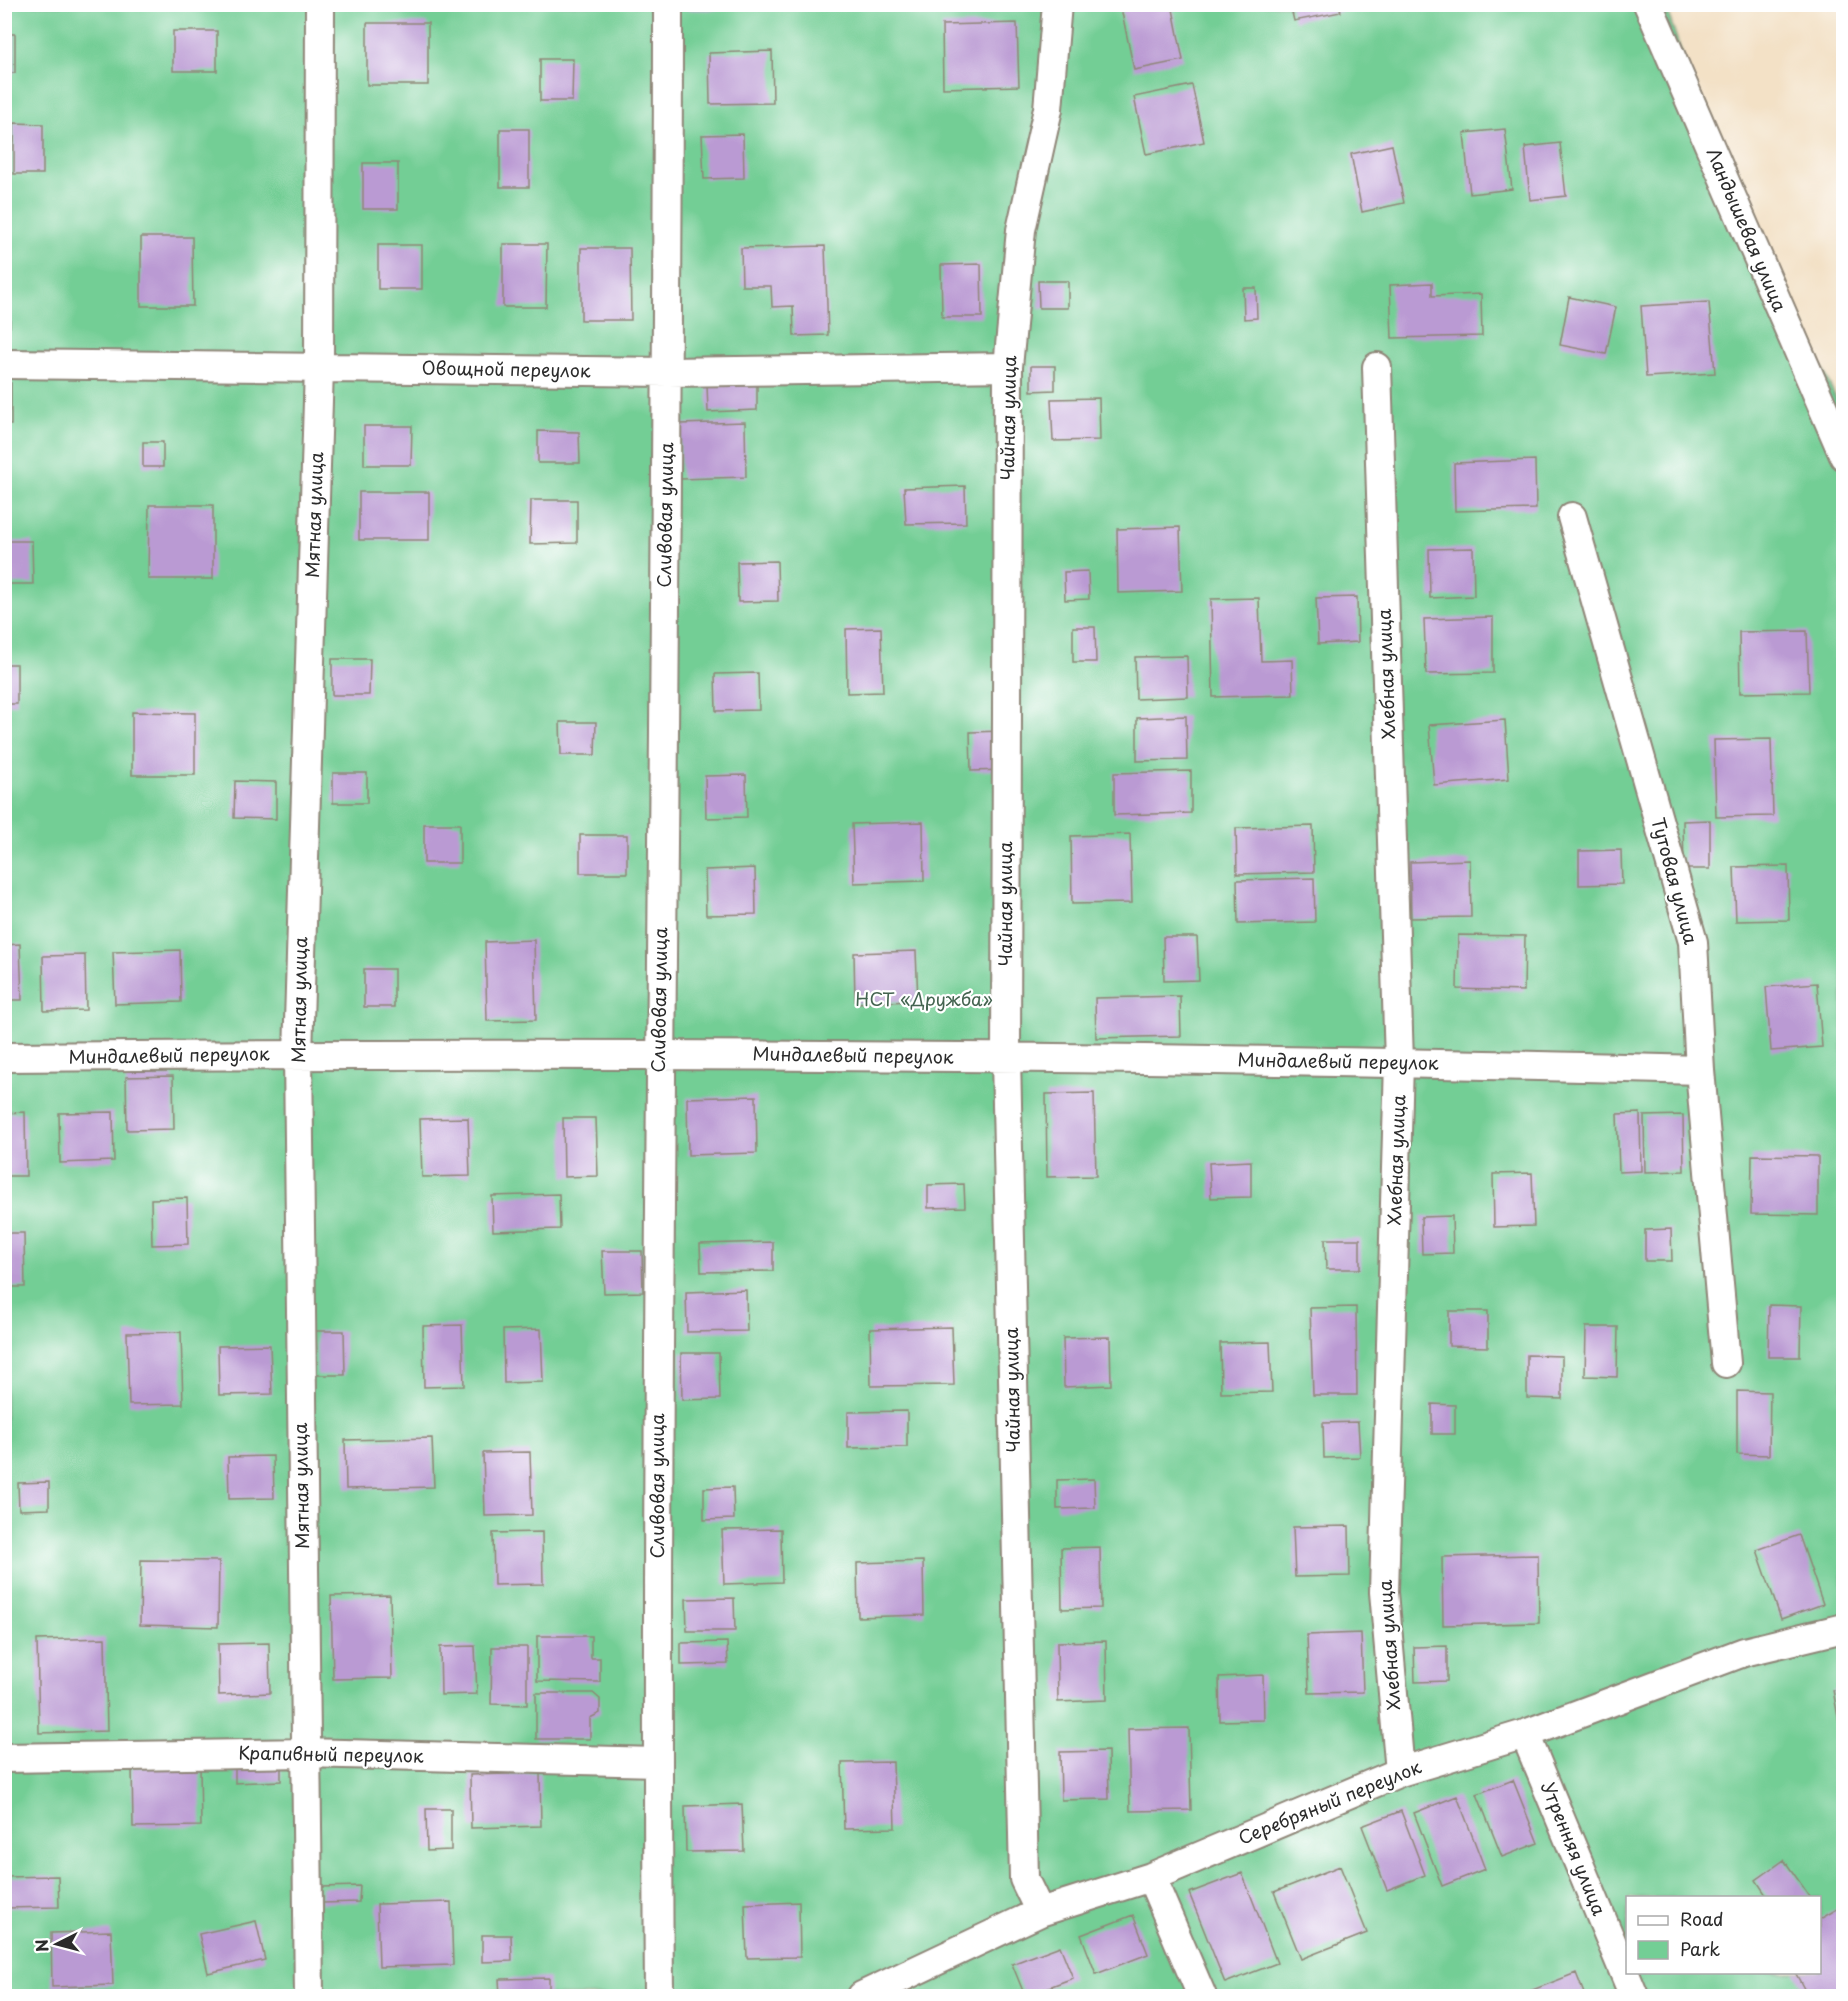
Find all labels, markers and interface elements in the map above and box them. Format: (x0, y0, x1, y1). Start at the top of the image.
street label: Ландышевая улица (1701, 143, 1794, 316)
street label: Овощной переулок (421, 354, 591, 383)
street label: Чайная улица (993, 355, 1022, 481)
street label: Сливовая улица (650, 441, 679, 588)
street label: Мятная улица (298, 451, 329, 579)
street label: Хлебная улица (1370, 608, 1401, 740)
street label: Тутовая улица (1646, 814, 1705, 948)
street label: Чайная улица (991, 841, 1018, 967)
street label: Сливовая улица (644, 926, 673, 1073)
street label: Мятная улица (284, 936, 313, 1063)
park label: НСТ «Дружба» (855, 985, 993, 1012)
street label: Миндалевый переулок (68, 1039, 270, 1070)
street label: Миндалевый переулок (752, 1039, 954, 1070)
street label: Миндалевый переулок (1237, 1045, 1439, 1076)
street label: Хлебная улица (1380, 1094, 1411, 1226)
street label: Чайная улица (997, 1327, 1026, 1453)
street label: Сливовая улица (643, 1413, 670, 1559)
street label: Мятная улица (286, 1422, 315, 1549)
street label: Хлебная улица (1370, 1578, 1407, 1711)
street label: Крапивный переулок (238, 1738, 424, 1769)
street label: Серебряный переулок (1234, 1752, 1425, 1851)
street label: Утренняя улица (1535, 1778, 1614, 1920)
legend (1626, 1896, 1821, 1974)
text: Road (1680, 1905, 1724, 1932)
north arrow (27, 1914, 87, 1974)
text: Park (1680, 1935, 1720, 1962)
text: N (28, 1938, 54, 1953)

